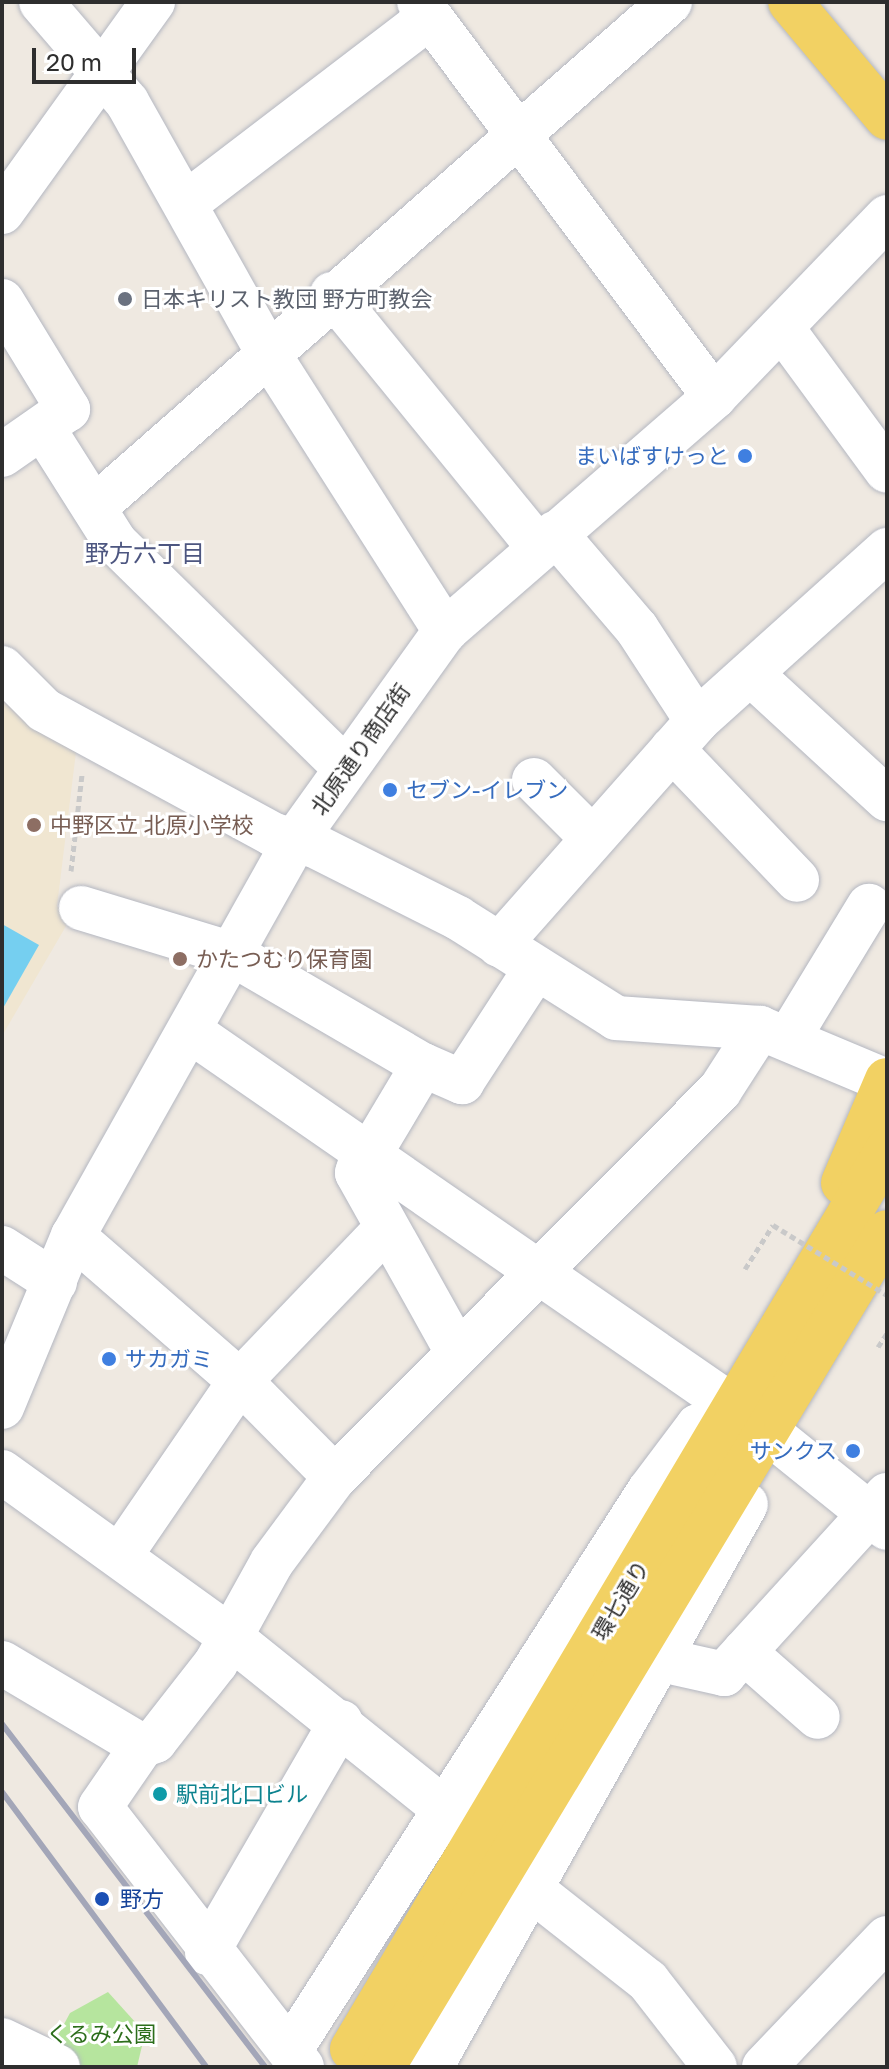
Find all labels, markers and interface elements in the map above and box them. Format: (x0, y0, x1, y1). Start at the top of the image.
scale bar (36, 32, 140, 82)
text: 20 m (46, 47, 102, 76)
place label: 日本キリスト教団 野方町教会 (141, 286, 432, 312)
marker: 日本キリスト教団 野方町教会 (116, 290, 134, 308)
place label: まいばすけっと (575, 443, 729, 469)
marker: まいばすけっと (736, 447, 754, 465)
district label: 野方六丁目 (85, 539, 205, 567)
street label: 北原通り商店街 (305, 678, 415, 820)
place label: セブン-イレブン (406, 777, 568, 803)
marker: セブン-イレブン (381, 781, 399, 799)
place label: 中野区立 北原小学校 (50, 812, 253, 838)
marker: 中野区立 北原小学校 (25, 816, 43, 834)
place label: かたつむり保育園 (196, 946, 372, 972)
marker: かたつむり保育園 (171, 950, 189, 968)
place label: サカガミ (125, 1346, 213, 1372)
marker: サカガミ (100, 1350, 118, 1368)
place label: サンクス (749, 1438, 837, 1464)
marker: サンクス (844, 1442, 862, 1460)
street label: 環七通り (586, 1555, 654, 1645)
place label: 駅前北口ビル (176, 1781, 308, 1807)
marker: 駅前北口ビル (151, 1785, 169, 1803)
place label: 野方 (120, 1886, 164, 1912)
marker: 野方 (91, 1888, 113, 1910)
park label: くるみ公園 (46, 2021, 156, 2047)

